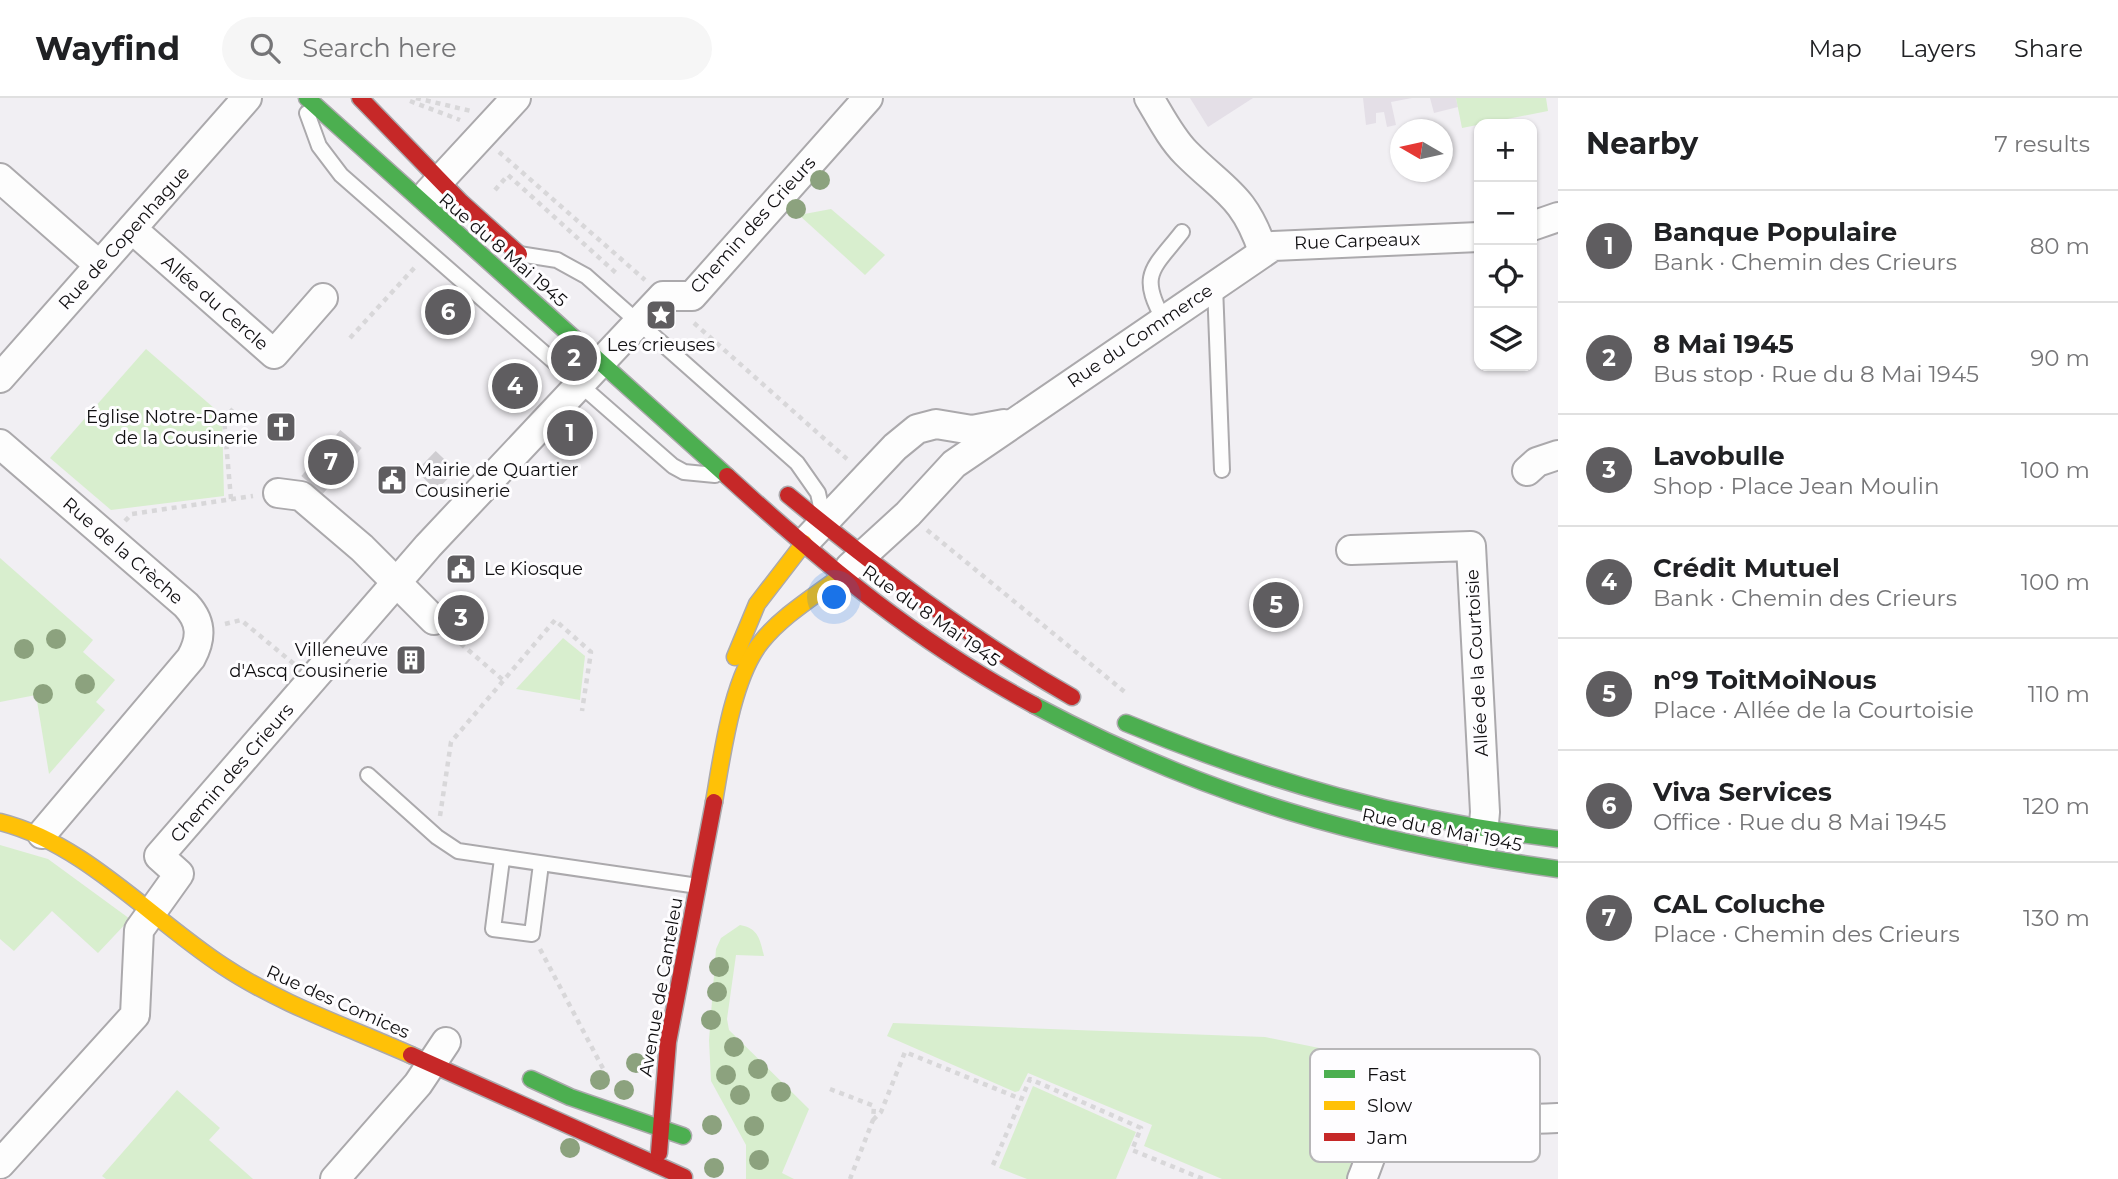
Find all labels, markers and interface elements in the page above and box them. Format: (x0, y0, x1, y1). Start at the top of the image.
search box (222, 17, 712, 80)
text: Wayfind (35, 28, 180, 68)
icon: search (246, 29, 284, 67)
text: Search here (302, 32, 457, 64)
text: Map (1808, 34, 1862, 63)
text: Layers (1900, 34, 1976, 63)
text: Share (2014, 34, 2083, 63)
north arrow (1390, 119, 1453, 182)
map controls (1474, 119, 1537, 371)
button: + (1474, 119, 1537, 182)
text: Nearby (1586, 125, 1698, 162)
text: 7 results (1994, 130, 2090, 158)
street label: Chemin des Crieurs (686, 152, 820, 298)
street label: Rue de Copenhague (54, 162, 194, 314)
button: − (1474, 182, 1537, 245)
street label: Rue du 8 Mai 1945 (434, 188, 572, 312)
text: Banque Populaire (1653, 216, 1897, 248)
street label: Rue Carpeaux (1294, 228, 1421, 254)
text: 1 (1604, 232, 1614, 260)
text: 80 m (2030, 232, 2090, 260)
button: locate (1474, 245, 1537, 308)
text: Bank · Chemin des Crieurs (1653, 248, 1957, 276)
street label: Allée du Cercle (157, 251, 273, 355)
street label: Rue du Commerce (1063, 279, 1217, 393)
pin: 6 (425, 286, 471, 338)
place icon: Les crieuses (644, 298, 678, 332)
button: layers (1474, 308, 1537, 371)
text: 8 Mai 1945 (1653, 328, 1794, 360)
pin: 2 (551, 332, 597, 384)
place label: Les crieuses (607, 334, 715, 356)
text: 2 (1602, 344, 1616, 372)
text: 90 m (2030, 344, 2090, 372)
pin: 4 (492, 360, 538, 412)
text: Bus stop · Rue du 8 Mai 1945 (1653, 360, 1979, 388)
place label: Église Notre-Dame de la Cousinerie (86, 406, 258, 449)
pin: 1 (547, 407, 593, 459)
church icon: Église Notre-Dame de la Cousinerie (264, 410, 298, 444)
pin: 7 (308, 436, 354, 488)
text: Lavobulle (1653, 440, 1785, 472)
text: 3 (1602, 456, 1616, 484)
text: 100 m (2021, 456, 2090, 484)
place label: Mairie de Quartier Cousinerie (415, 459, 579, 502)
public building icon: Mairie de Quartier Cousinerie (375, 463, 409, 497)
text: Shop · Place Jean Moulin (1653, 472, 1939, 500)
street label: Rue de la Crèche (58, 493, 188, 609)
public building icon: Le Kiosque (444, 552, 478, 586)
text: Crédit Mutuel (1653, 552, 1840, 584)
place label: Le Kiosque (484, 558, 583, 580)
street label: Rue du 8 Mai 1945 (858, 560, 1004, 672)
text: 4 (1601, 568, 1617, 596)
text: 100 m (2021, 568, 2090, 596)
street label: Allée de la Courtoisie (1461, 569, 1493, 757)
pin: 5 (1253, 579, 1299, 631)
your location (817, 580, 851, 614)
text: Bank · Chemin des Crieurs (1653, 584, 1957, 612)
pin: 3 (438, 592, 484, 644)
place label: Villeneuve d'Ascq Cousinerie (229, 639, 388, 682)
building icon: Villeneuve d'Ascq Cousinerie (394, 643, 428, 677)
text: n°9 ToitMoiNous (1653, 664, 1876, 696)
text: 5 (1602, 680, 1616, 708)
text: 110 m (2028, 680, 2090, 708)
text: Place · Allée de la Courtoisie (1653, 696, 1974, 724)
street label: Chemin des Crieurs (166, 699, 298, 847)
text: Viva Services (1653, 776, 1832, 808)
text: 6 (1602, 792, 1616, 820)
text: 120 m (2023, 792, 2090, 820)
street label: Rue du 8 Mai 1945 (1360, 804, 1524, 856)
text: Office · Rue du 8 Mai 1945 (1653, 808, 1947, 836)
text: CAL Coluche (1653, 888, 1825, 920)
street label: Avenue de Canteleu (634, 896, 688, 1078)
text: 7 (1602, 904, 1616, 932)
text: 130 m (2023, 904, 2090, 932)
text: Place · Chemin des Crieurs (1653, 920, 1960, 948)
street label: Rue des Comices (263, 961, 413, 1044)
legend (1310, 1049, 1540, 1162)
text: Fast (1367, 1063, 1407, 1086)
text: Slow (1367, 1094, 1412, 1117)
text: Jam (1366, 1126, 1408, 1149)

